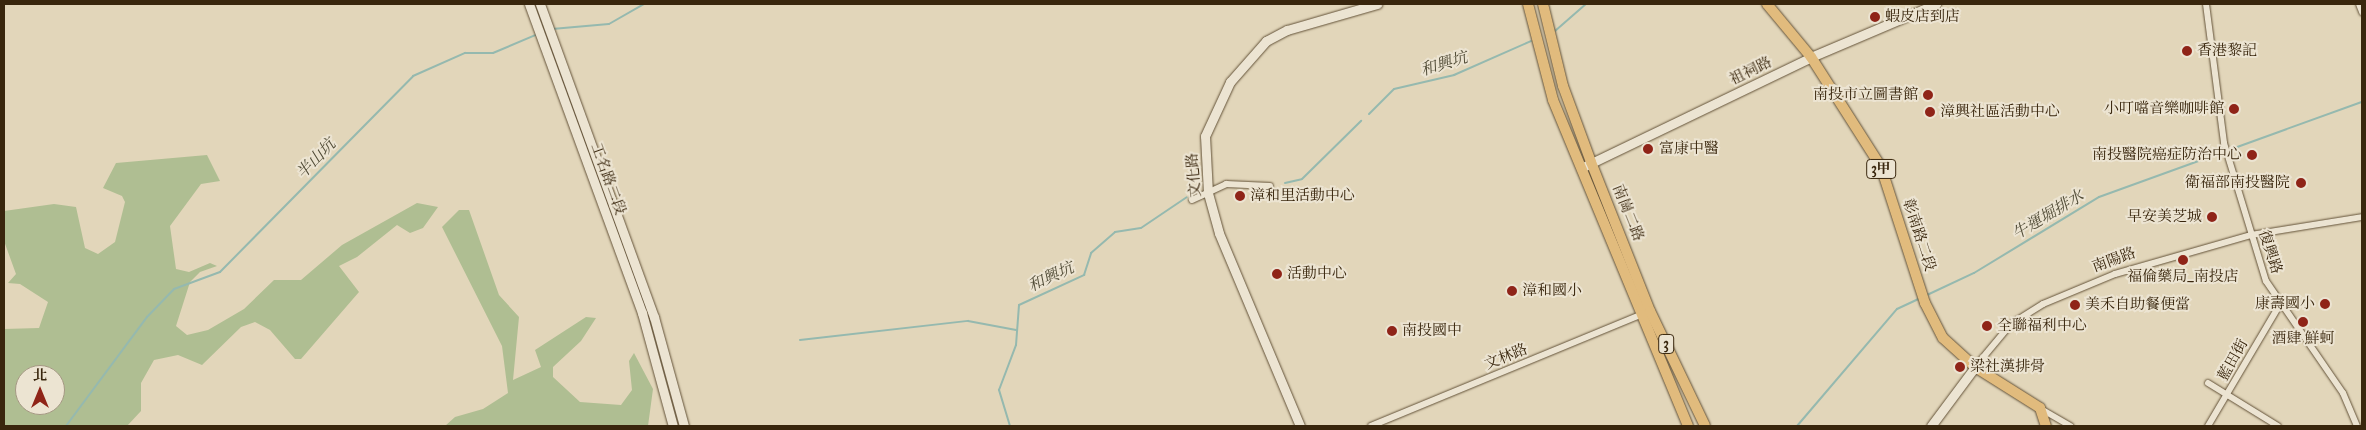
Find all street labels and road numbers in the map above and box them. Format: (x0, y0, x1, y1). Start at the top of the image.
street label: 祖祠路 (1727, 53, 1775, 89)
street label: 工名路二段 (587, 141, 629, 217)
street label: 文化路 (1183, 152, 1205, 198)
road number: 3甲 (1866, 157, 1896, 180)
street label: 南崗二路 (1608, 182, 1648, 244)
street label: 彰南路二段 (1899, 197, 1939, 273)
street label: 復興路 (2254, 228, 2286, 276)
street label: 南陽路 (2090, 244, 2138, 276)
road number: 3 (1657, 332, 1675, 356)
street label: 藍田街 (2214, 336, 2252, 384)
street label: 文林路 (1482, 340, 1530, 374)

